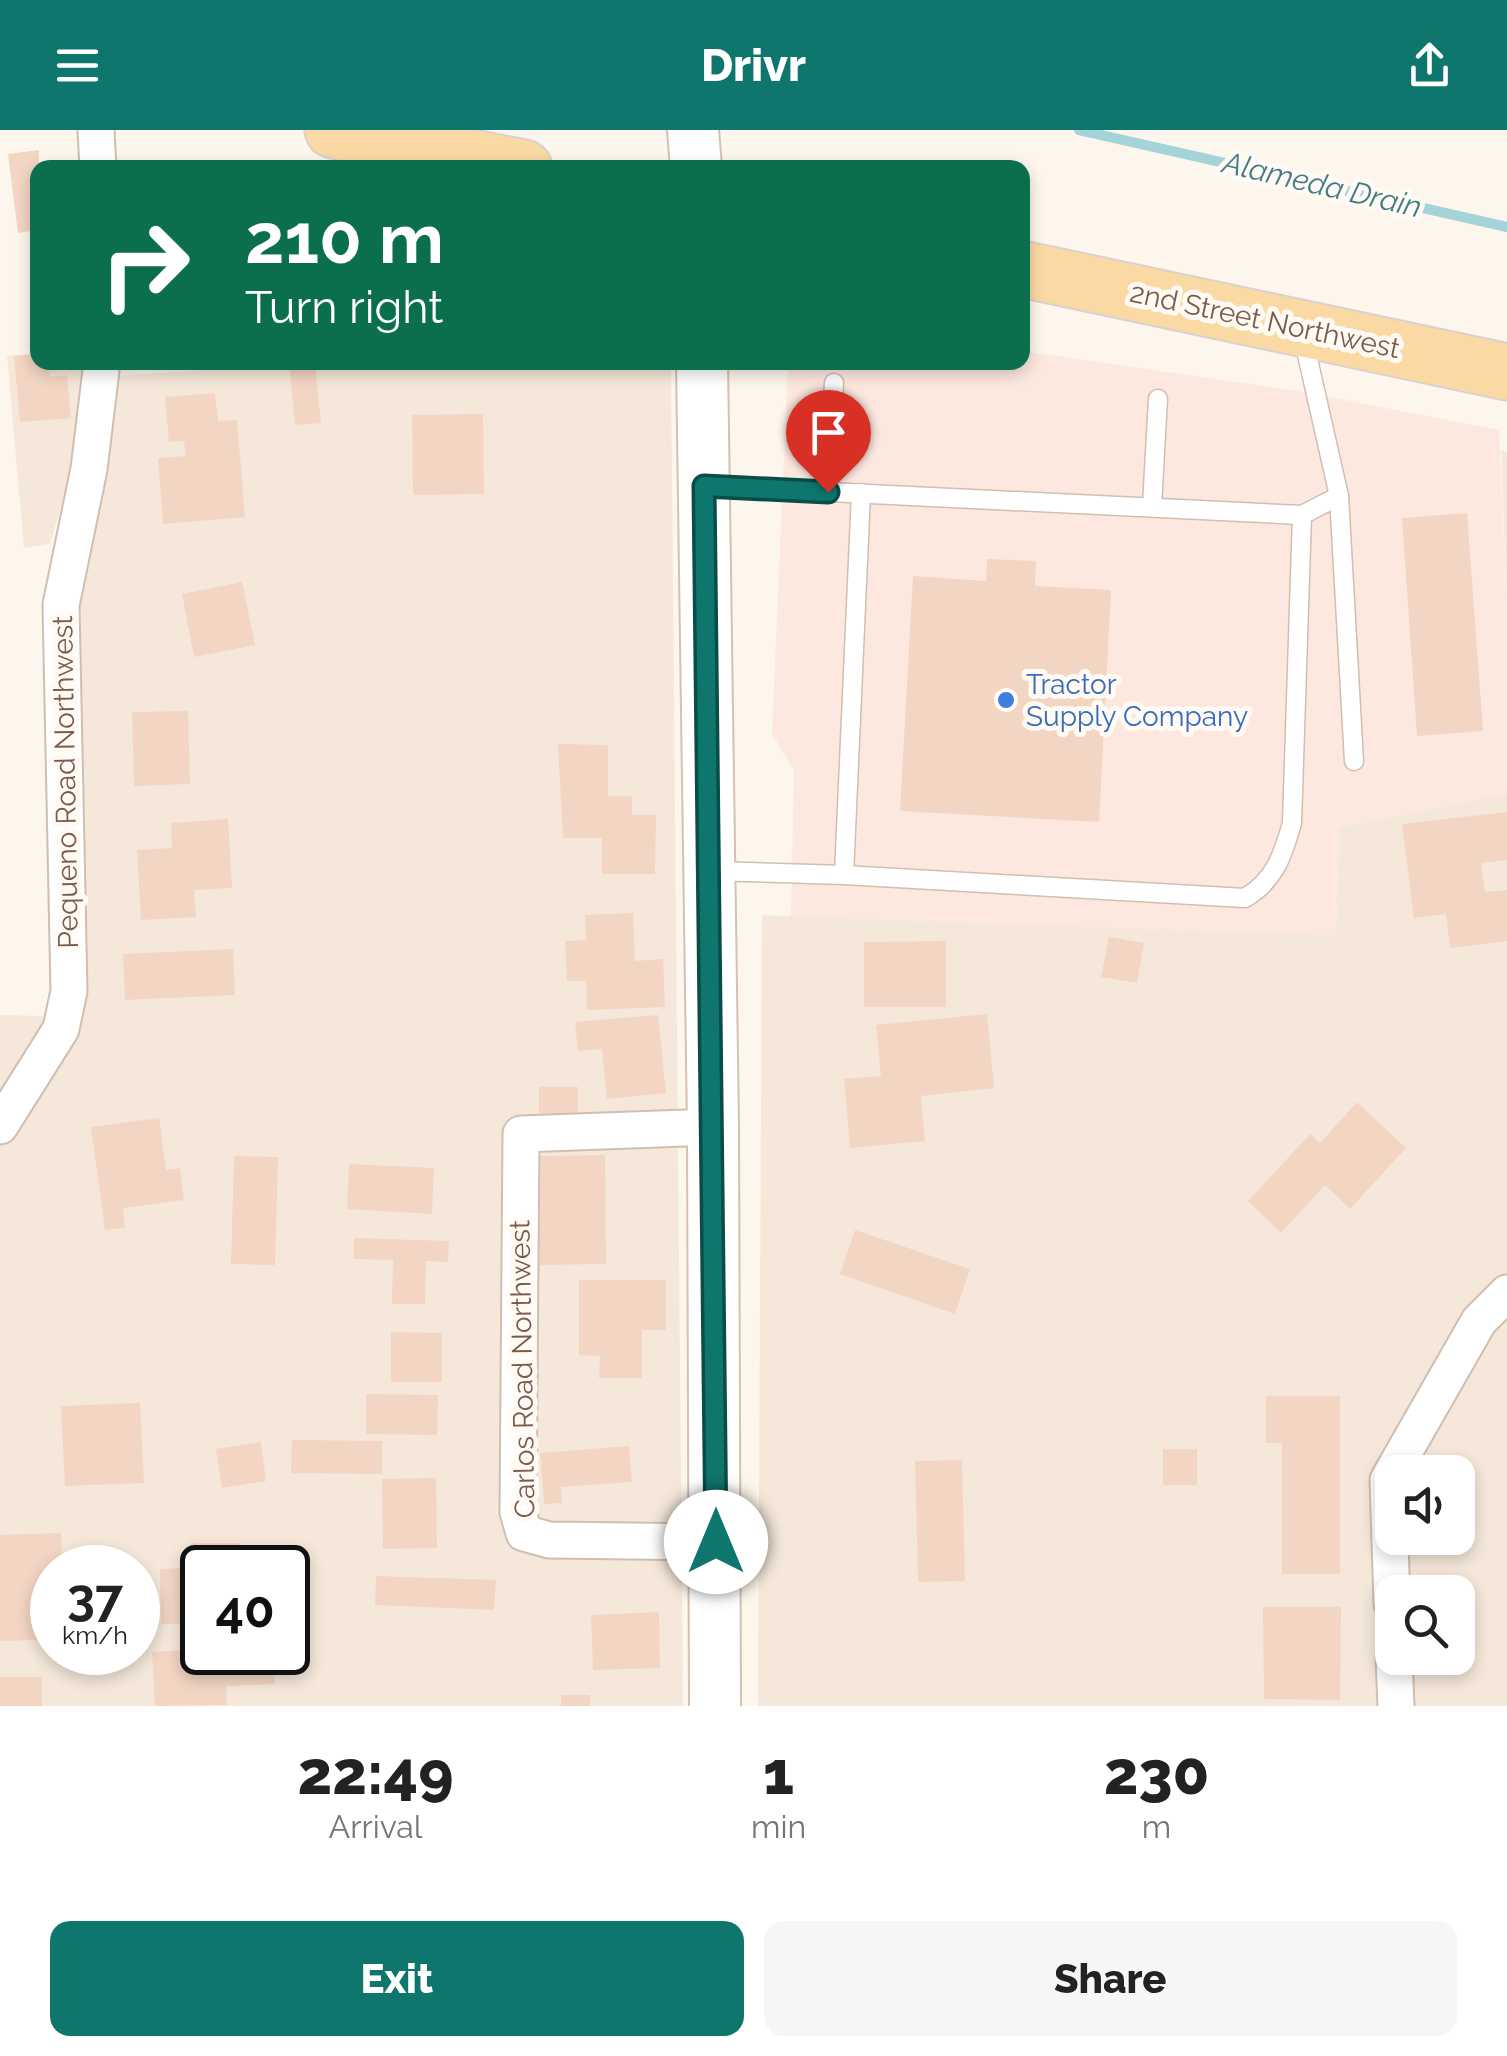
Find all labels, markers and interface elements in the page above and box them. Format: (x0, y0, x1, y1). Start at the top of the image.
icon: menu (50, 38, 105, 93)
icon: share (1402, 38, 1457, 93)
text: Drivr (701, 39, 806, 92)
water label: Alameda Drain (1217, 144, 1425, 224)
text: 210 m (245, 197, 444, 279)
icon: right (80, 200, 210, 330)
street label: 2nd Street Northwest (1127, 276, 1403, 365)
text: Turn right (245, 281, 443, 334)
pin (786, 390, 871, 493)
icon: arrive (801, 405, 856, 460)
street label: Pequeno Road Northwest (46, 615, 85, 949)
place label: Tractor Supply Company (1026, 668, 1248, 733)
marker: Tractor Supply Company (995, 689, 1017, 711)
street label: Carlos Road Northwest (503, 1219, 542, 1518)
map controls (1375, 1455, 1475, 1675)
button: sound (1375, 1455, 1475, 1555)
position arrow (664, 1490, 768, 1594)
speed limit sign: 40 (180, 1545, 310, 1675)
text: 37 (67, 1568, 123, 1627)
button: search (1375, 1575, 1475, 1675)
text: km/h (62, 1620, 128, 1650)
text: 22:49 (298, 1738, 454, 1808)
text: 1 (763, 1738, 794, 1808)
text: 230 (1104, 1738, 1209, 1808)
text: Arrival (329, 1808, 422, 1845)
text: min (751, 1808, 806, 1845)
text: m (1142, 1808, 1171, 1845)
button: Exit (50, 1921, 744, 2036)
button: Share (764, 1921, 1457, 2036)

